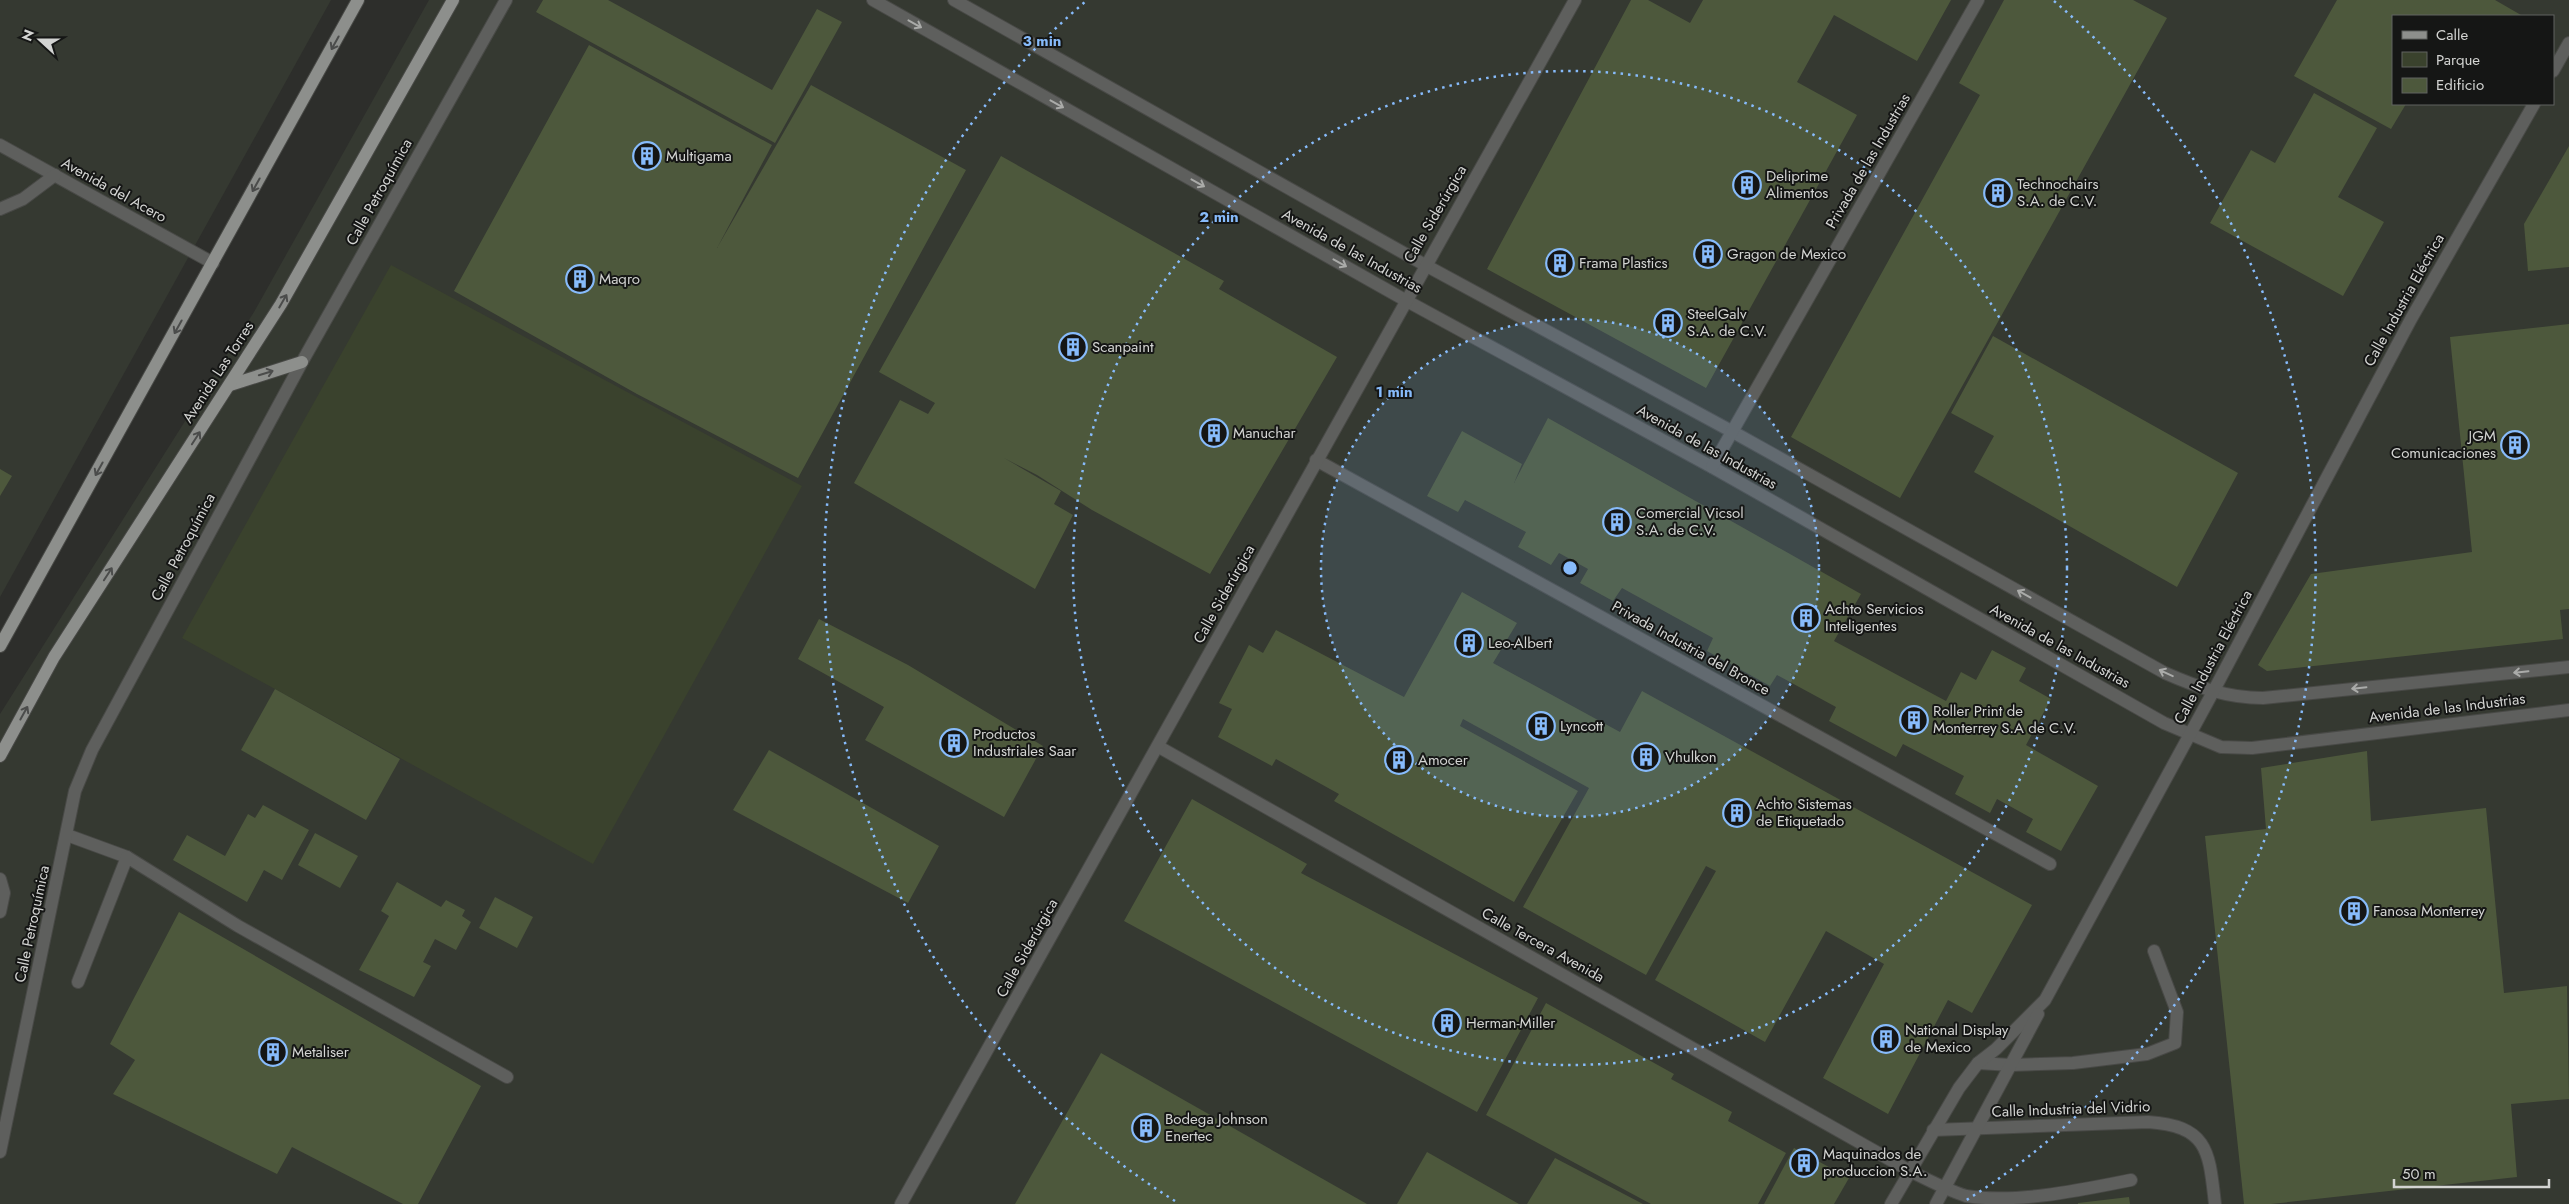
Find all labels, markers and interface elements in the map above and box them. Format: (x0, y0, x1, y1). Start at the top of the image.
north arrow (15, 15, 65, 65)
legend (2392, 15, 2554, 105)
one-way arrow (907, 20, 922, 29)
text: Calle (2436, 24, 2468, 46)
text: N (17, 27, 39, 44)
text: 3 min (1023, 30, 1061, 52)
one-way arrow (329, 35, 339, 49)
text: Parque (2436, 49, 2480, 71)
text: Edificio (2436, 74, 2484, 96)
street label: Privada de las Industrias (1820, 89, 1916, 233)
one-way arrow (1049, 99, 1063, 109)
street label: Calle Petroquímica (340, 135, 418, 249)
building icon: Multigama (632, 141, 662, 171)
place label: Multigama (666, 145, 732, 167)
street label: Avenida del Acero (57, 152, 171, 228)
street label: Calle Siderúrgica (1398, 161, 1472, 267)
place label: Deliprime Alimentos (1766, 165, 1829, 204)
building icon: Deliprime Alimentos (1732, 170, 1762, 200)
place label: Technochairs S.A. de C.V. (2017, 173, 2099, 212)
one-way arrow (251, 177, 260, 192)
building icon: Technochairs S.A. de C.V. (1983, 178, 2013, 208)
one-way arrow (1191, 179, 1205, 189)
street label: Avenida de las Industrias (1278, 203, 1426, 299)
text: 2 min (1199, 206, 1239, 228)
street label: Calle Industria Eléctrica (2358, 230, 2450, 370)
building icon: Gragon de Mexico (1693, 239, 1723, 269)
place label: Gragon de Mexico (1727, 243, 1846, 265)
building icon: Frama Plastics (1545, 248, 1575, 278)
place label: Frama Plastics (1579, 252, 1668, 274)
one-way arrow (1332, 258, 1347, 268)
building icon: Maqro (565, 264, 595, 294)
place label: Maqro (599, 268, 640, 290)
one-way arrow (278, 293, 288, 308)
place label: SteelGalv S.A. de C.V. (1687, 303, 1767, 342)
building icon: SteelGalv S.A. de C.V. (1653, 308, 1683, 338)
street label: Avenida Las Torres (177, 317, 259, 427)
one-way arrow (172, 320, 182, 334)
building icon: Scanpaint (1058, 332, 1088, 362)
place label: Scanpaint (1092, 336, 1154, 358)
one-way arrow (258, 368, 273, 377)
text: 1 min (1375, 381, 1413, 403)
street label: Avenida de las Industrias (1633, 399, 1781, 495)
building icon: Manuchar (1199, 418, 1229, 448)
place label: Manuchar (1233, 422, 1296, 444)
place label: JGM Comunicaciones (2391, 425, 2496, 464)
building icon: JGM Comunicaciones (2500, 430, 2530, 460)
one-way arrow (191, 431, 201, 445)
one-way arrow (93, 462, 103, 476)
street label: Calle Petroquímica (145, 489, 221, 605)
place label: Comercial Vicsol S.A. de C.V. (1636, 502, 1744, 541)
building icon: Comercial Vicsol S.A. de C.V. (1602, 507, 1632, 537)
street label: Calle Siderúrgica (1188, 541, 1260, 647)
centre of rings (1561, 559, 1579, 577)
one-way arrow (103, 568, 113, 582)
street label: Calle Industria Eléctrica (2168, 586, 2258, 728)
one-way arrow (2018, 589, 2032, 599)
street label: Privada Industria del Bronce (1608, 595, 1774, 701)
place label: Achto Servicios Inteligentes (1825, 598, 1924, 637)
street label: Avenida de las Industrias (1986, 598, 2134, 694)
building icon: Achto Servicios Inteligentes (1791, 603, 1821, 633)
building icon: Leo-Albert (1454, 628, 1484, 658)
place label: Leo-Albert (1488, 632, 1553, 654)
one-way arrow (2513, 667, 2529, 677)
one-way arrow (2159, 668, 2174, 677)
one-way arrow (2351, 683, 2367, 693)
street label: Avenida de las Industrias (2368, 688, 2526, 728)
place label: Roller Print de Monterrey S.A de C.V. (1933, 700, 2077, 739)
building icon: Roller Print de Monterrey S.A de C.V. (1899, 705, 1929, 735)
one-way arrow (19, 707, 29, 721)
building icon: Lyncott (1526, 711, 1556, 741)
place label: Lyncott (1560, 715, 1603, 737)
place label: Productos Industriales Saar (973, 723, 1077, 762)
building icon: Productos Industriales Saar (939, 728, 969, 758)
building icon: Vhulkon (1631, 742, 1661, 772)
building icon: Amocer (1384, 745, 1414, 775)
place label: Vhulkon (1665, 746, 1717, 768)
place label: Amocer (1418, 749, 1469, 771)
place label: Achto Sistemas de Etiquetado (1756, 793, 1852, 832)
building icon: Achto Sistemas de Etiquetado (1722, 798, 1752, 828)
street label: Calle Petroquímica (9, 863, 55, 985)
street label: Calle Siderúrgica (991, 895, 1063, 1001)
building icon: Fanosa Monterrey (2339, 896, 2369, 926)
place label: Fanosa Monterrey (2373, 900, 2485, 922)
street label: Calle Tercera Avenida (1478, 902, 1608, 988)
building icon: Herman-Miller (1432, 1008, 1462, 1038)
place label: Herman-Miller (1466, 1012, 1556, 1034)
place label: National Display de Mexico (1905, 1019, 2009, 1058)
building icon: National Display de Mexico (1871, 1024, 1901, 1054)
building icon: Metaliser (258, 1037, 288, 1067)
place label: Metaliser (292, 1041, 350, 1063)
street label: Calle Industria del Vidrio (1991, 1095, 2151, 1123)
place label: Bodega Johnson Enertec (1165, 1108, 1268, 1147)
building icon: Bodega Johnson Enertec (1131, 1113, 1161, 1143)
place label: Maquinados de produccion S.A. (1823, 1143, 1927, 1182)
building icon: Maquinados de produccion S.A. (1789, 1148, 1819, 1178)
scale bar (2394, 1156, 2549, 1188)
text: 50 m (2402, 1163, 2436, 1185)

